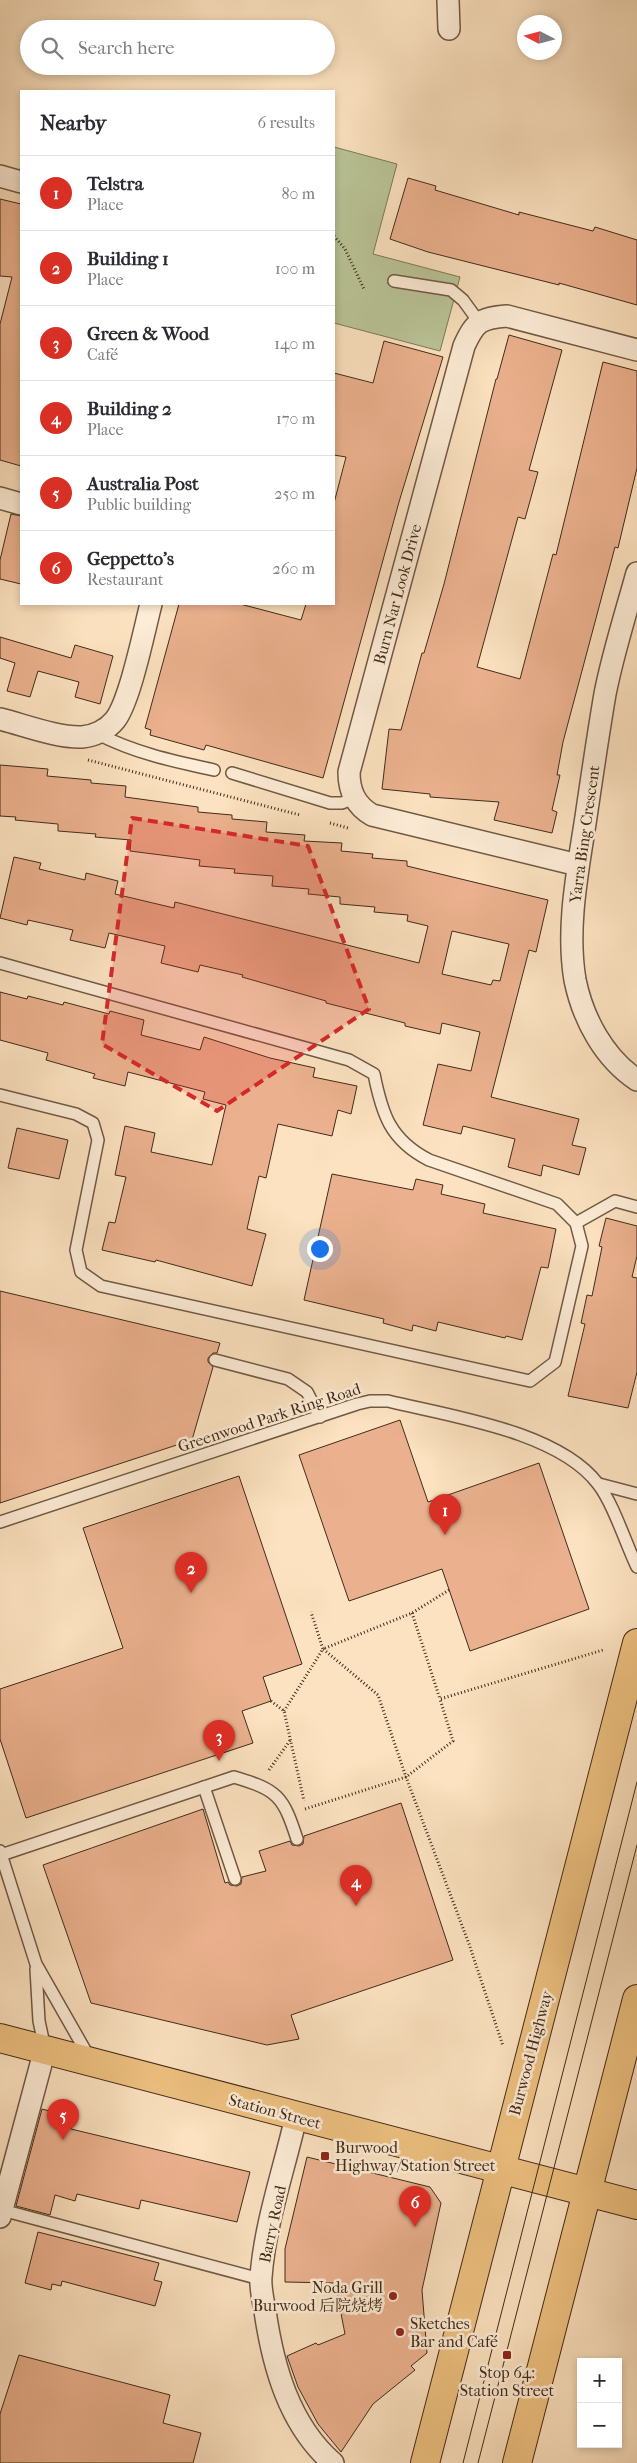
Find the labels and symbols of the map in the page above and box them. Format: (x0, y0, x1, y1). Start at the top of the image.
north arrow (517, 15, 562, 60)
street label: Burn Nar Look Drive (370, 522, 425, 667)
street label: Yarra Bing Crescent (565, 764, 604, 905)
your location (307, 1236, 333, 1262)
street label: Greenwood Park Ring Road (175, 1379, 363, 1456)
pin: 1 (429, 1494, 461, 1535)
pin: 2 (175, 1552, 207, 1593)
pin: 3 (203, 1720, 235, 1761)
pin: 4 (340, 1865, 372, 1906)
street label: Burwood Highway (505, 1988, 556, 2118)
street label: Station Street (227, 2090, 323, 2133)
pin: 5 (47, 2099, 79, 2140)
place label: Burwood Highway/Station Street (335, 2138, 496, 2175)
marker: Burwood Highway/Station Street (319, 2150, 331, 2162)
street label: Barry Road (255, 2183, 290, 2265)
pin: 6 (399, 2186, 431, 2227)
place label: Noda Grill Burwood 后院烧烤 (253, 2278, 384, 2315)
marker: Noda Grill Burwood 后院烧烤 (387, 2290, 399, 2302)
place label: Sketches Bar and Café (410, 2314, 498, 2351)
marker: Sketches Bar and Café (394, 2326, 406, 2338)
marker: Stop 64: Station Street (501, 2349, 513, 2361)
place label: Stop 64: Station Street (460, 2363, 555, 2400)

